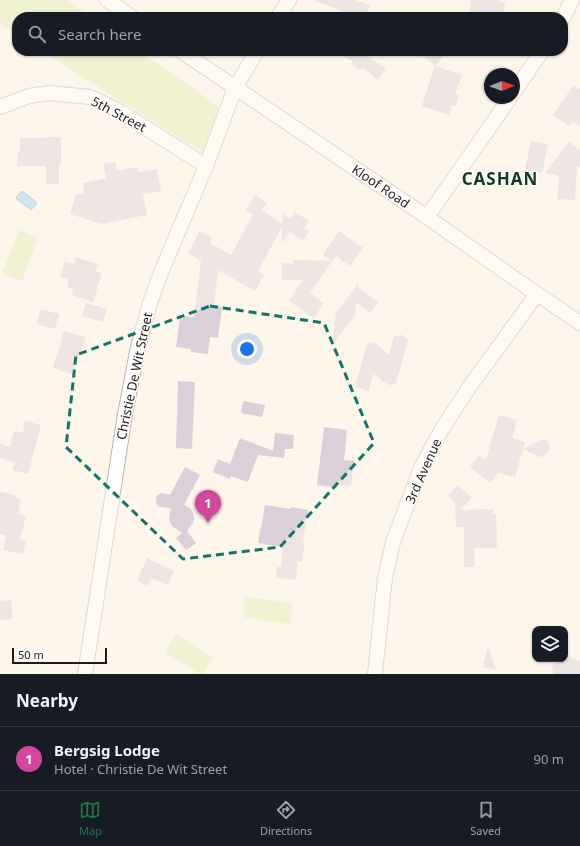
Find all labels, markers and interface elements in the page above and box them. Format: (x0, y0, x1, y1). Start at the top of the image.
search box (12, 12, 568, 56)
icon: search (26, 23, 48, 45)
text: Search here (58, 24, 141, 44)
north arrow (484, 68, 520, 104)
street label: 5th Street (88, 92, 150, 136)
street label: Kloof Road (349, 160, 413, 212)
district label: CASHAN (462, 167, 538, 190)
street label: Christie De Wit Street (112, 310, 156, 441)
your location (237, 339, 257, 359)
street label: 3rd Avenue (401, 436, 445, 506)
pin: 1 (195, 490, 221, 523)
map controls (532, 626, 568, 662)
button: layers (532, 626, 568, 662)
scale bar (12, 646, 107, 665)
text: 50 m (18, 647, 44, 662)
text: Nearby (16, 689, 78, 712)
text: Bergsig Lodge (54, 740, 160, 760)
text: 1 (25, 750, 33, 768)
text: 90 m (534, 750, 564, 768)
text: Hotel · Christie De Wit Street (54, 760, 227, 778)
tab: Map (79, 799, 102, 838)
tab: Directions (260, 799, 312, 838)
tab: Saved (470, 799, 501, 838)

